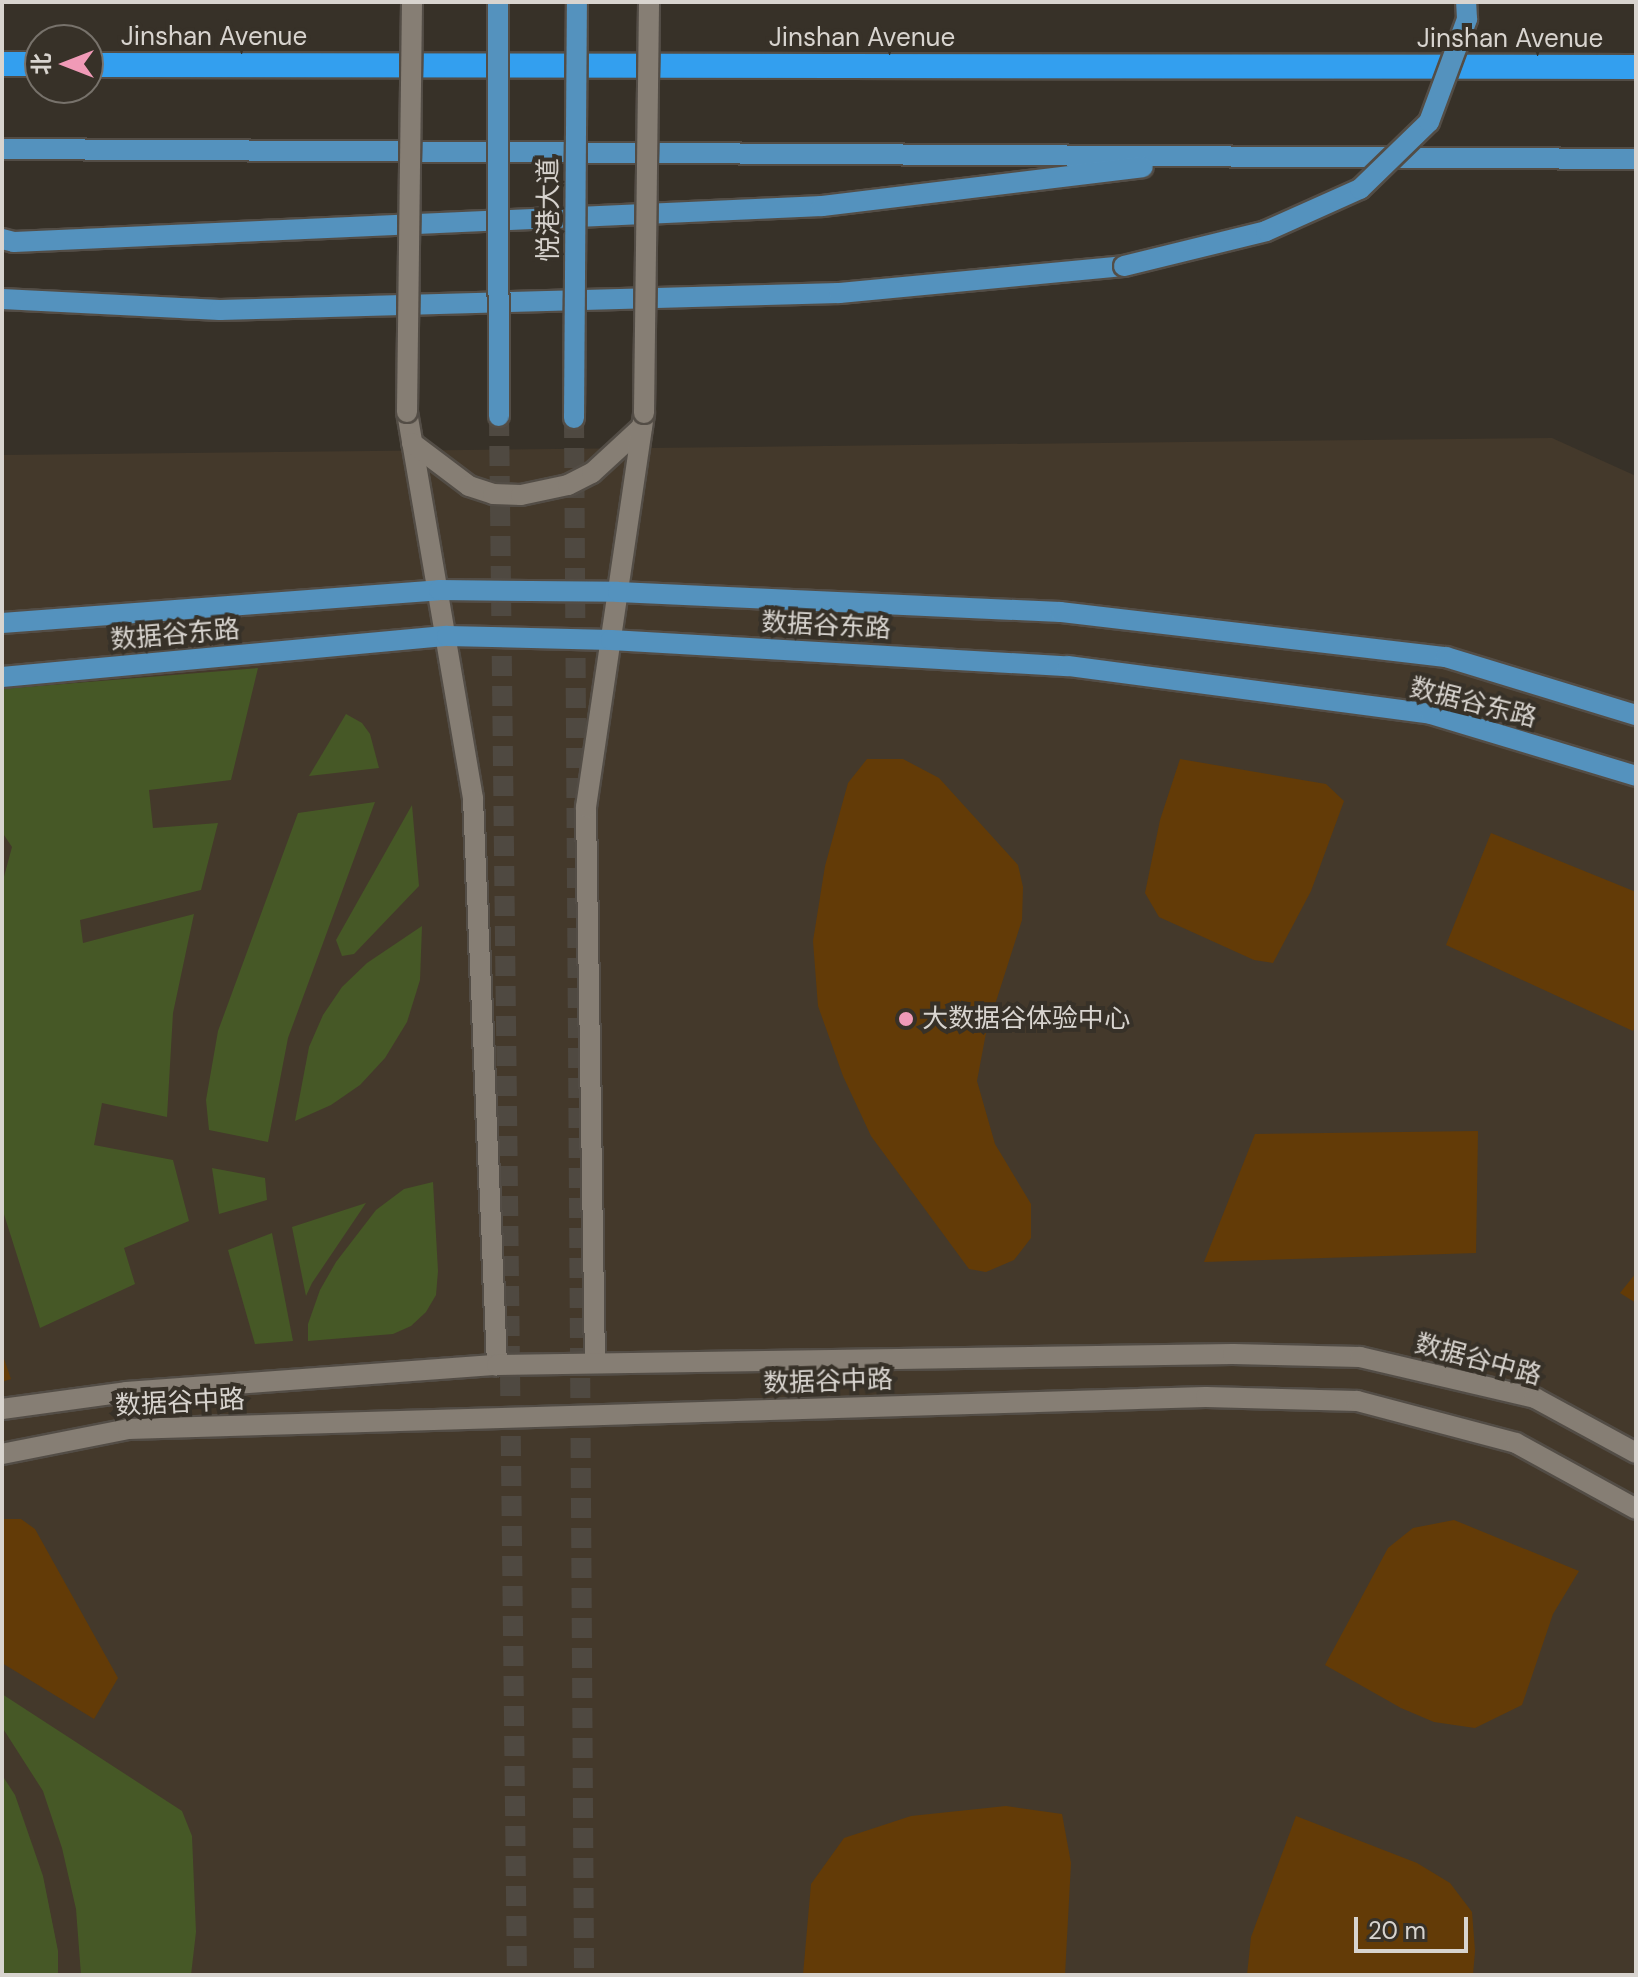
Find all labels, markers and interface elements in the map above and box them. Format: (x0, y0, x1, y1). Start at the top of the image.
street label: Jinshan Avenue (121, 21, 307, 53)
street label: Jinshan Avenue (769, 22, 955, 54)
street label: Jinshan Avenue (1417, 23, 1603, 55)
north arrow (24, 24, 104, 104)
text: 北 (27, 53, 56, 75)
street label: 悦港大道 (533, 158, 565, 262)
street label: 数据谷东路 (760, 607, 892, 645)
street label: 数据谷东路 (109, 614, 241, 656)
street label: 数据谷东路 (1406, 672, 1540, 734)
place label: 大数据谷体验中心 (922, 1003, 1130, 1035)
marker: 大数据谷体验中心 (897, 1010, 915, 1028)
street label: 数据谷中路 (1411, 1328, 1545, 1392)
street label: 数据谷中路 (762, 1364, 894, 1400)
street label: 数据谷中路 (114, 1384, 246, 1422)
scale bar (1358, 1901, 1472, 1951)
text: 20 m (1368, 1915, 1426, 1946)

